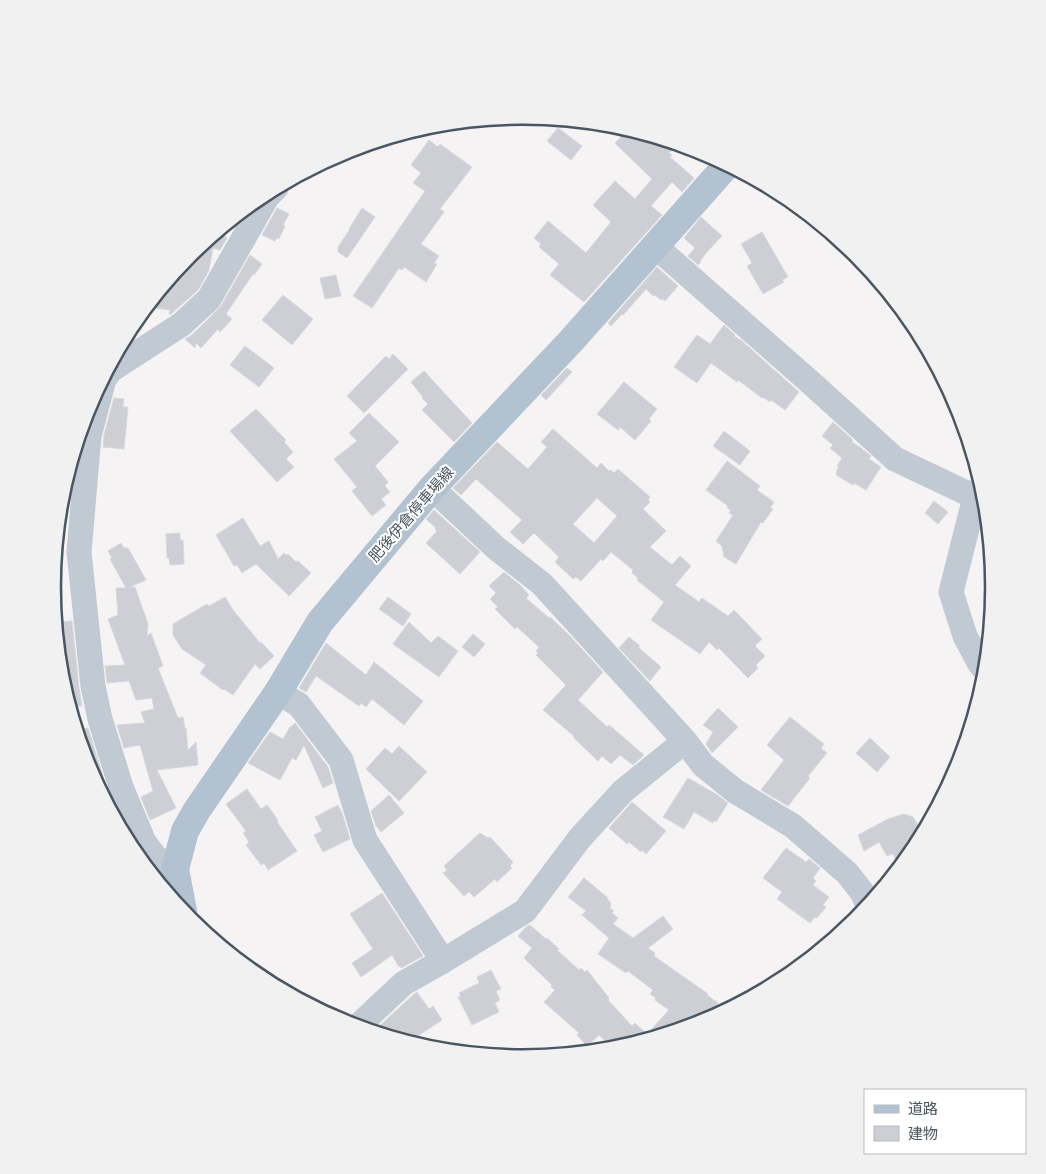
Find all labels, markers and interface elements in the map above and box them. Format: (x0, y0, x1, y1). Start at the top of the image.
street label: 肥後伊倉停車場線 (364, 462, 458, 566)
legend (864, 1089, 1026, 1154)
text: 道路 (908, 1098, 938, 1119)
text: 建物 (908, 1123, 938, 1144)

